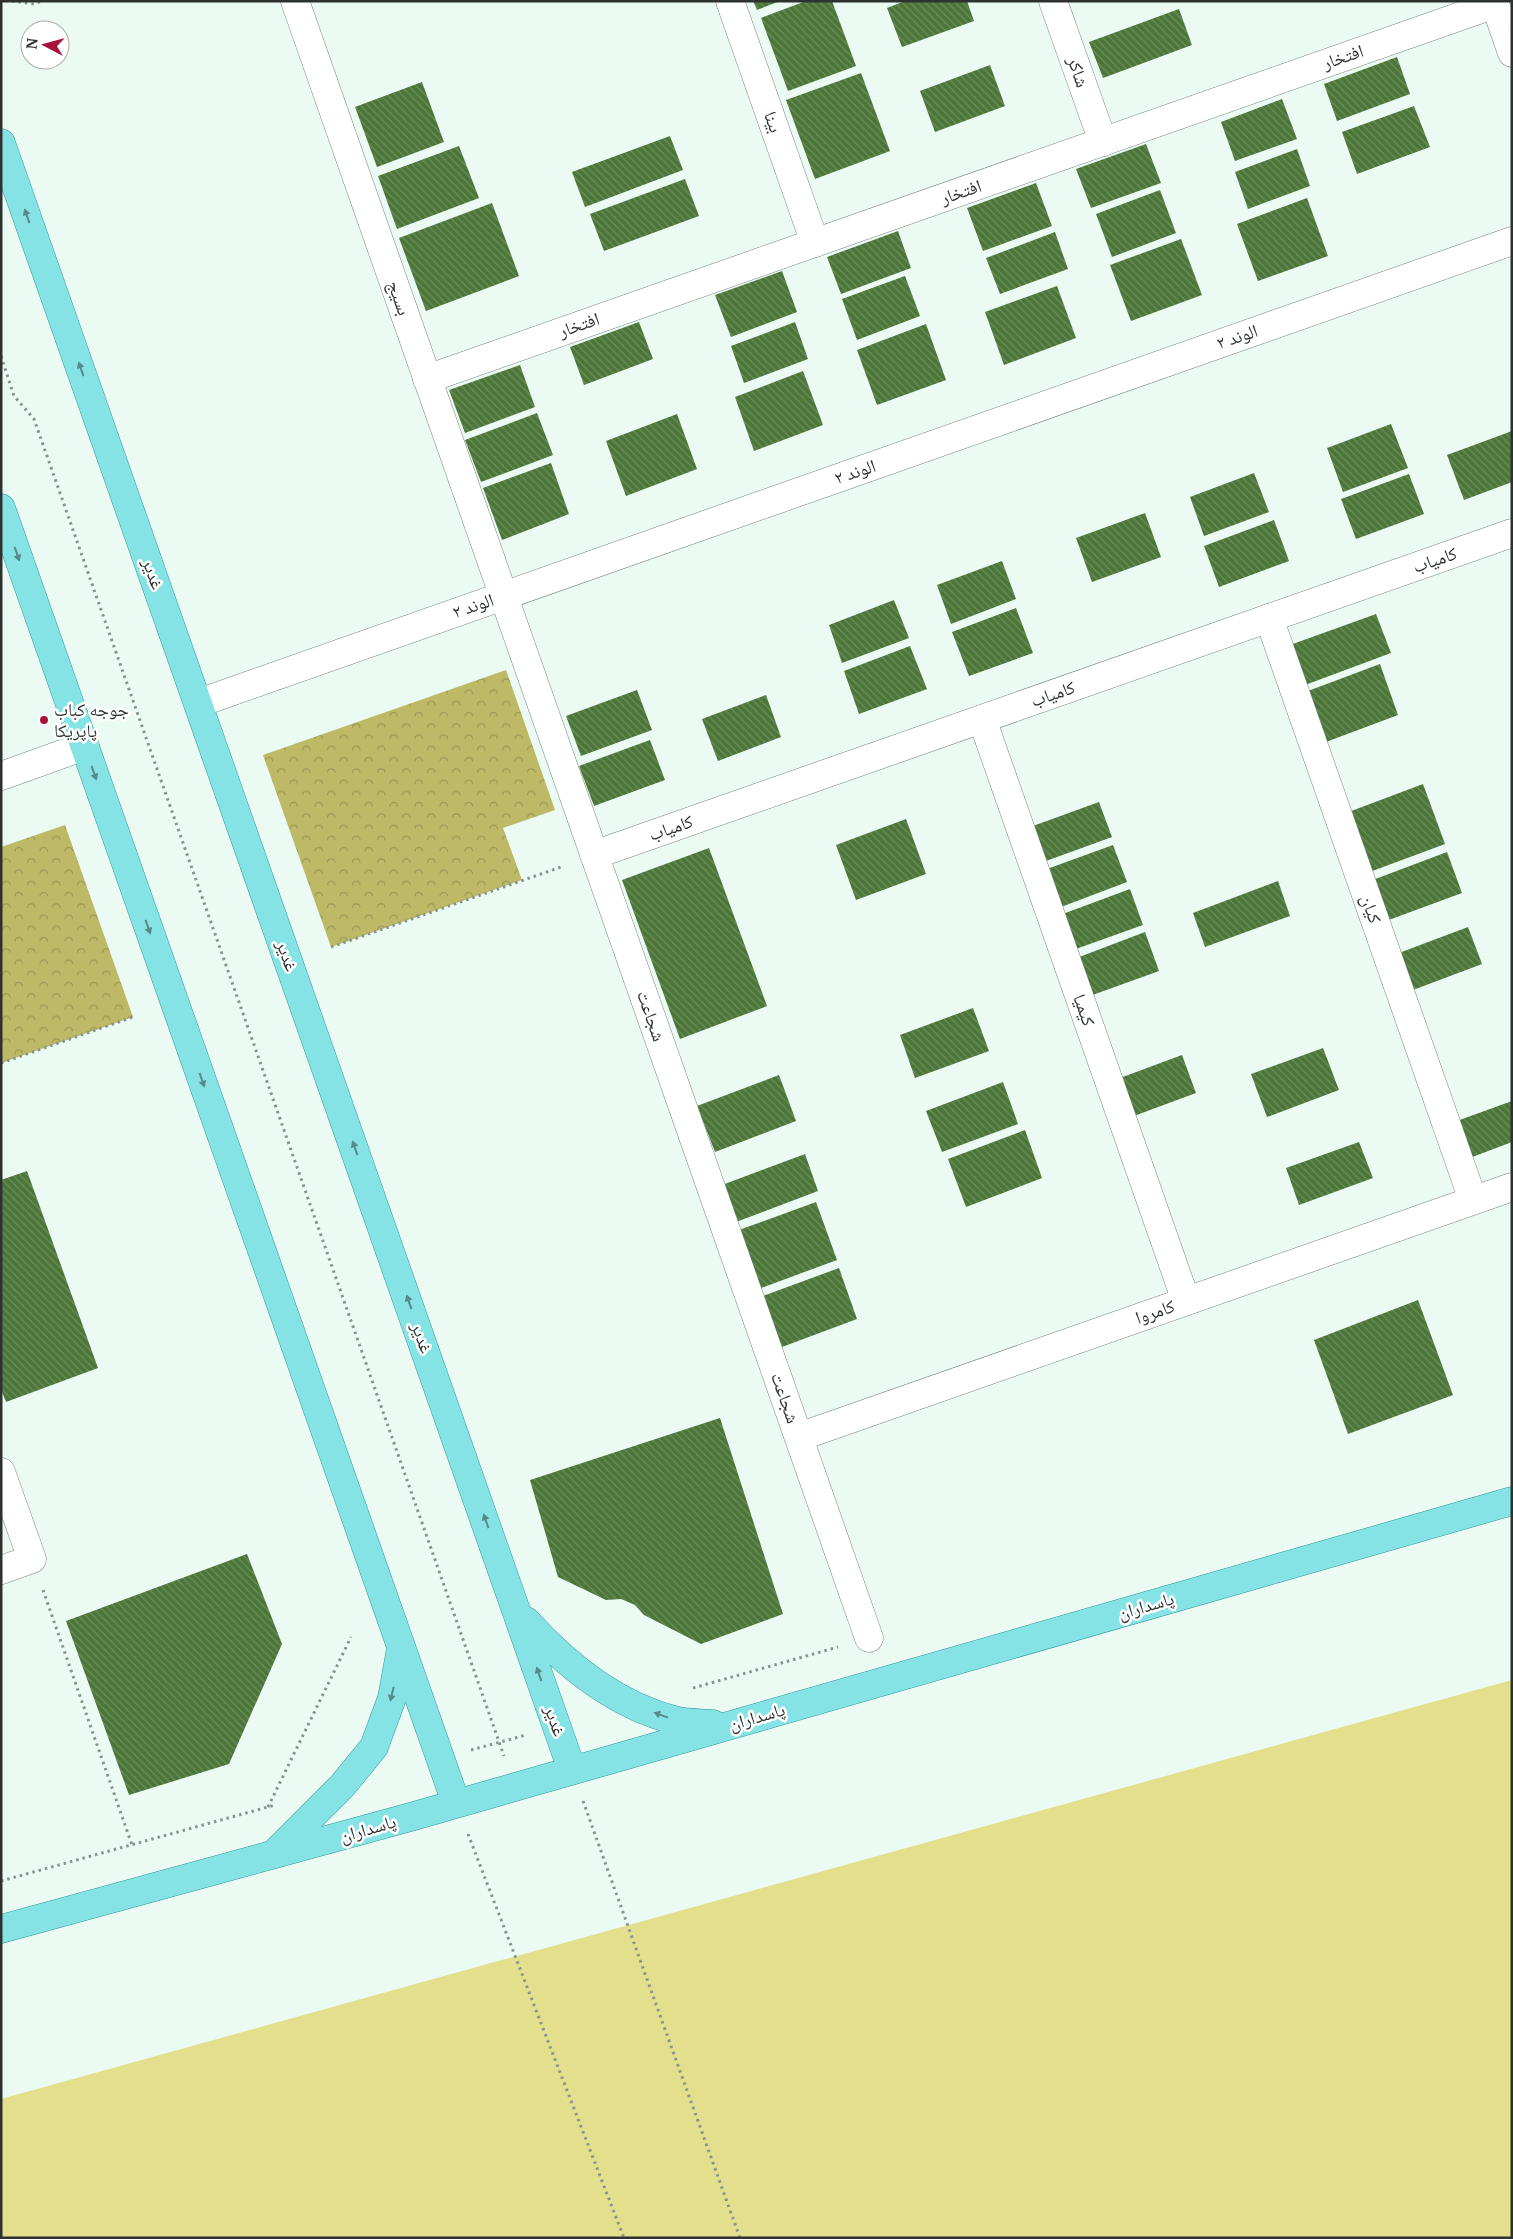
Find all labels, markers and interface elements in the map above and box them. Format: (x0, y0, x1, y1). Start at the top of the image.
north arrow (20, 20, 70, 70)
text: N (23, 37, 42, 50)
street label: افتخار (1318, 39, 1366, 75)
street label: شاکر (1062, 52, 1094, 90)
street label: بینا (759, 108, 788, 136)
street label: افتخار (936, 174, 984, 210)
one-way arrow (23, 208, 31, 223)
street label: بسیج (382, 277, 416, 319)
street label: افتخار (554, 307, 602, 343)
street label: الوند ۲ (1213, 319, 1261, 354)
one-way arrow (77, 362, 84, 377)
street label: الوند ۲ (831, 454, 879, 489)
street label: کامیاب (1410, 541, 1460, 578)
one-way arrow (14, 547, 22, 562)
street label: غدیر (137, 554, 169, 592)
street label: الوند ۲ (449, 588, 497, 623)
street label: کامیاب (1028, 675, 1078, 712)
place label: جوجه کباب پاپریکا (54, 698, 129, 742)
marker: جوجه کباب پاپریکا (38, 714, 50, 726)
one-way arrow (91, 766, 98, 781)
street label: کامیاب (646, 809, 696, 846)
street label: کیان (1356, 891, 1387, 927)
one-way arrow (145, 919, 152, 934)
street label: غدیر (271, 936, 303, 974)
street label: شجاعت (632, 987, 671, 1044)
street label: کیمیا (1068, 991, 1101, 1029)
one-way arrow (198, 1073, 206, 1088)
one-way arrow (351, 1140, 359, 1155)
one-way arrow (404, 1294, 412, 1309)
street label: کامروا (1132, 1294, 1178, 1329)
street label: غدیر (406, 1318, 438, 1356)
street label: شجاعت (766, 1369, 805, 1426)
one-way arrow (482, 1513, 490, 1528)
street label: پاسداران (1115, 1587, 1177, 1625)
one-way arrow (535, 1666, 543, 1681)
one-way arrow (388, 1686, 396, 1702)
street label: پاسداران (726, 1698, 788, 1736)
street label: غدیر (539, 1701, 571, 1739)
one-way arrow (654, 1711, 669, 1718)
street label: پاسداران (337, 1810, 399, 1848)

